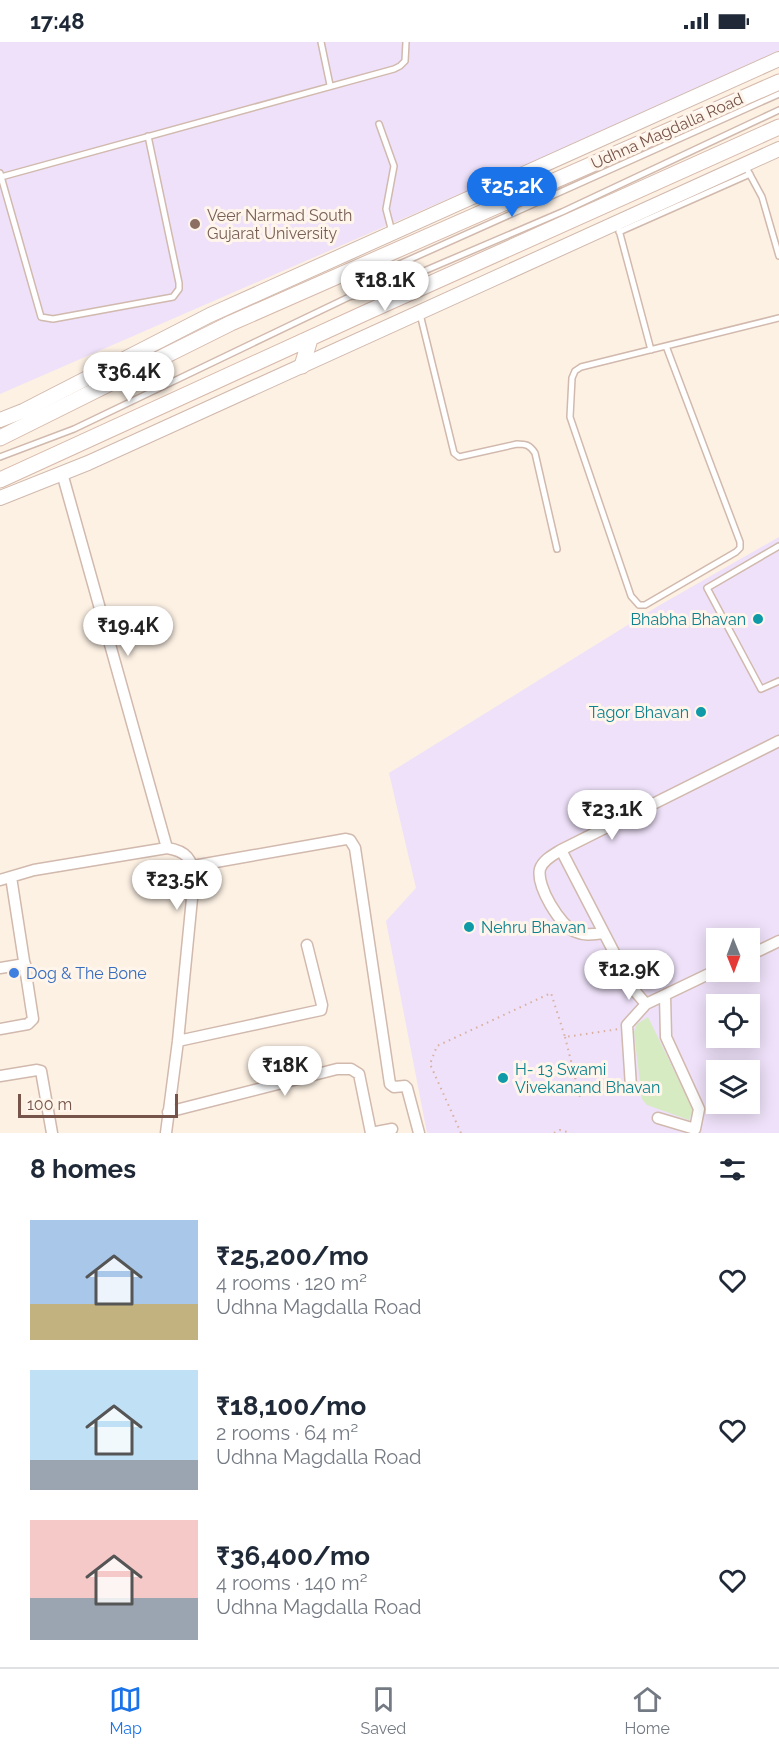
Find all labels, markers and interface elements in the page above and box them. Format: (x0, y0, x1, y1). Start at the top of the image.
text: 17:48 (30, 8, 85, 34)
street label: Udhna Magdalla Road (588, 89, 746, 173)
pin: ₹25.2K (463, 167, 561, 218)
text: ₹25.2K (481, 174, 543, 198)
place label: Veer Narmad South Gujarat University (207, 206, 352, 243)
marker: Veer Narmad South Gujarat University (188, 217, 202, 231)
pin: ₹18.1K (336, 261, 434, 312)
text: ₹18.1K (355, 268, 415, 292)
pin: ₹36.4K (80, 352, 178, 403)
text: ₹36.4K (97, 359, 161, 383)
pin: ₹19.4K (79, 606, 177, 657)
place label: Bhabha Bhavan (630, 610, 746, 629)
marker: Bhabha Bhavan (751, 612, 765, 626)
text: ₹19.4K (97, 613, 159, 637)
place label: Tagor Bhavan (589, 703, 689, 722)
marker: Tagor Bhavan (694, 705, 708, 719)
pin: ₹23.1K (563, 790, 661, 841)
text: ₹23.1K (582, 797, 642, 821)
pin: ₹23.5K (128, 860, 226, 911)
text: ₹23.5K (146, 867, 208, 891)
place label: Nehru Bhavan (481, 918, 586, 937)
marker: Nehru Bhavan (462, 920, 476, 934)
north arrow (706, 928, 760, 982)
map controls (706, 928, 760, 1114)
pin: ₹12.9K (580, 950, 678, 1001)
text: ₹12.9K (598, 957, 660, 981)
place label: Dog & The Bone (26, 964, 147, 983)
marker: Dog & The Bone (7, 966, 21, 980)
button: locate (706, 994, 760, 1048)
pin: ₹18K (249, 1046, 321, 1097)
text: ₹18K (262, 1053, 308, 1077)
place label: H- 13 Swami Vivekanand Bhavan (515, 1060, 660, 1097)
button: layers (706, 1060, 760, 1114)
marker: H- 13 Swami Vivekanand Bhavan (496, 1071, 510, 1085)
scale bar (18, 1091, 178, 1118)
text: 100 m (27, 1095, 72, 1114)
icon: filters (716, 1153, 749, 1186)
text: 8 homes (30, 1154, 136, 1184)
text: ₹25,200/mo (216, 1241, 369, 1271)
icon: home (78, 1244, 150, 1316)
icon: heart (716, 1264, 749, 1297)
text: 4 rooms · 120 m² (216, 1271, 367, 1295)
text: Udhna Magdalla Road (216, 1295, 422, 1319)
text: ₹18,100/mo (216, 1391, 366, 1421)
icon: home (78, 1394, 150, 1466)
icon: heart (716, 1414, 749, 1447)
text: 2 rooms · 64 m² (216, 1421, 358, 1445)
text: Udhna Magdalla Road (216, 1445, 422, 1469)
text: ₹36,400/mo (216, 1541, 370, 1571)
icon: home (78, 1544, 150, 1616)
icon: heart (716, 1564, 749, 1597)
text: 4 rooms · 140 m² (216, 1571, 368, 1595)
text: Udhna Magdalla Road (216, 1595, 422, 1619)
tab: Map (109, 1683, 142, 1738)
tab: Saved (360, 1683, 406, 1738)
tab: Home (625, 1683, 670, 1738)

